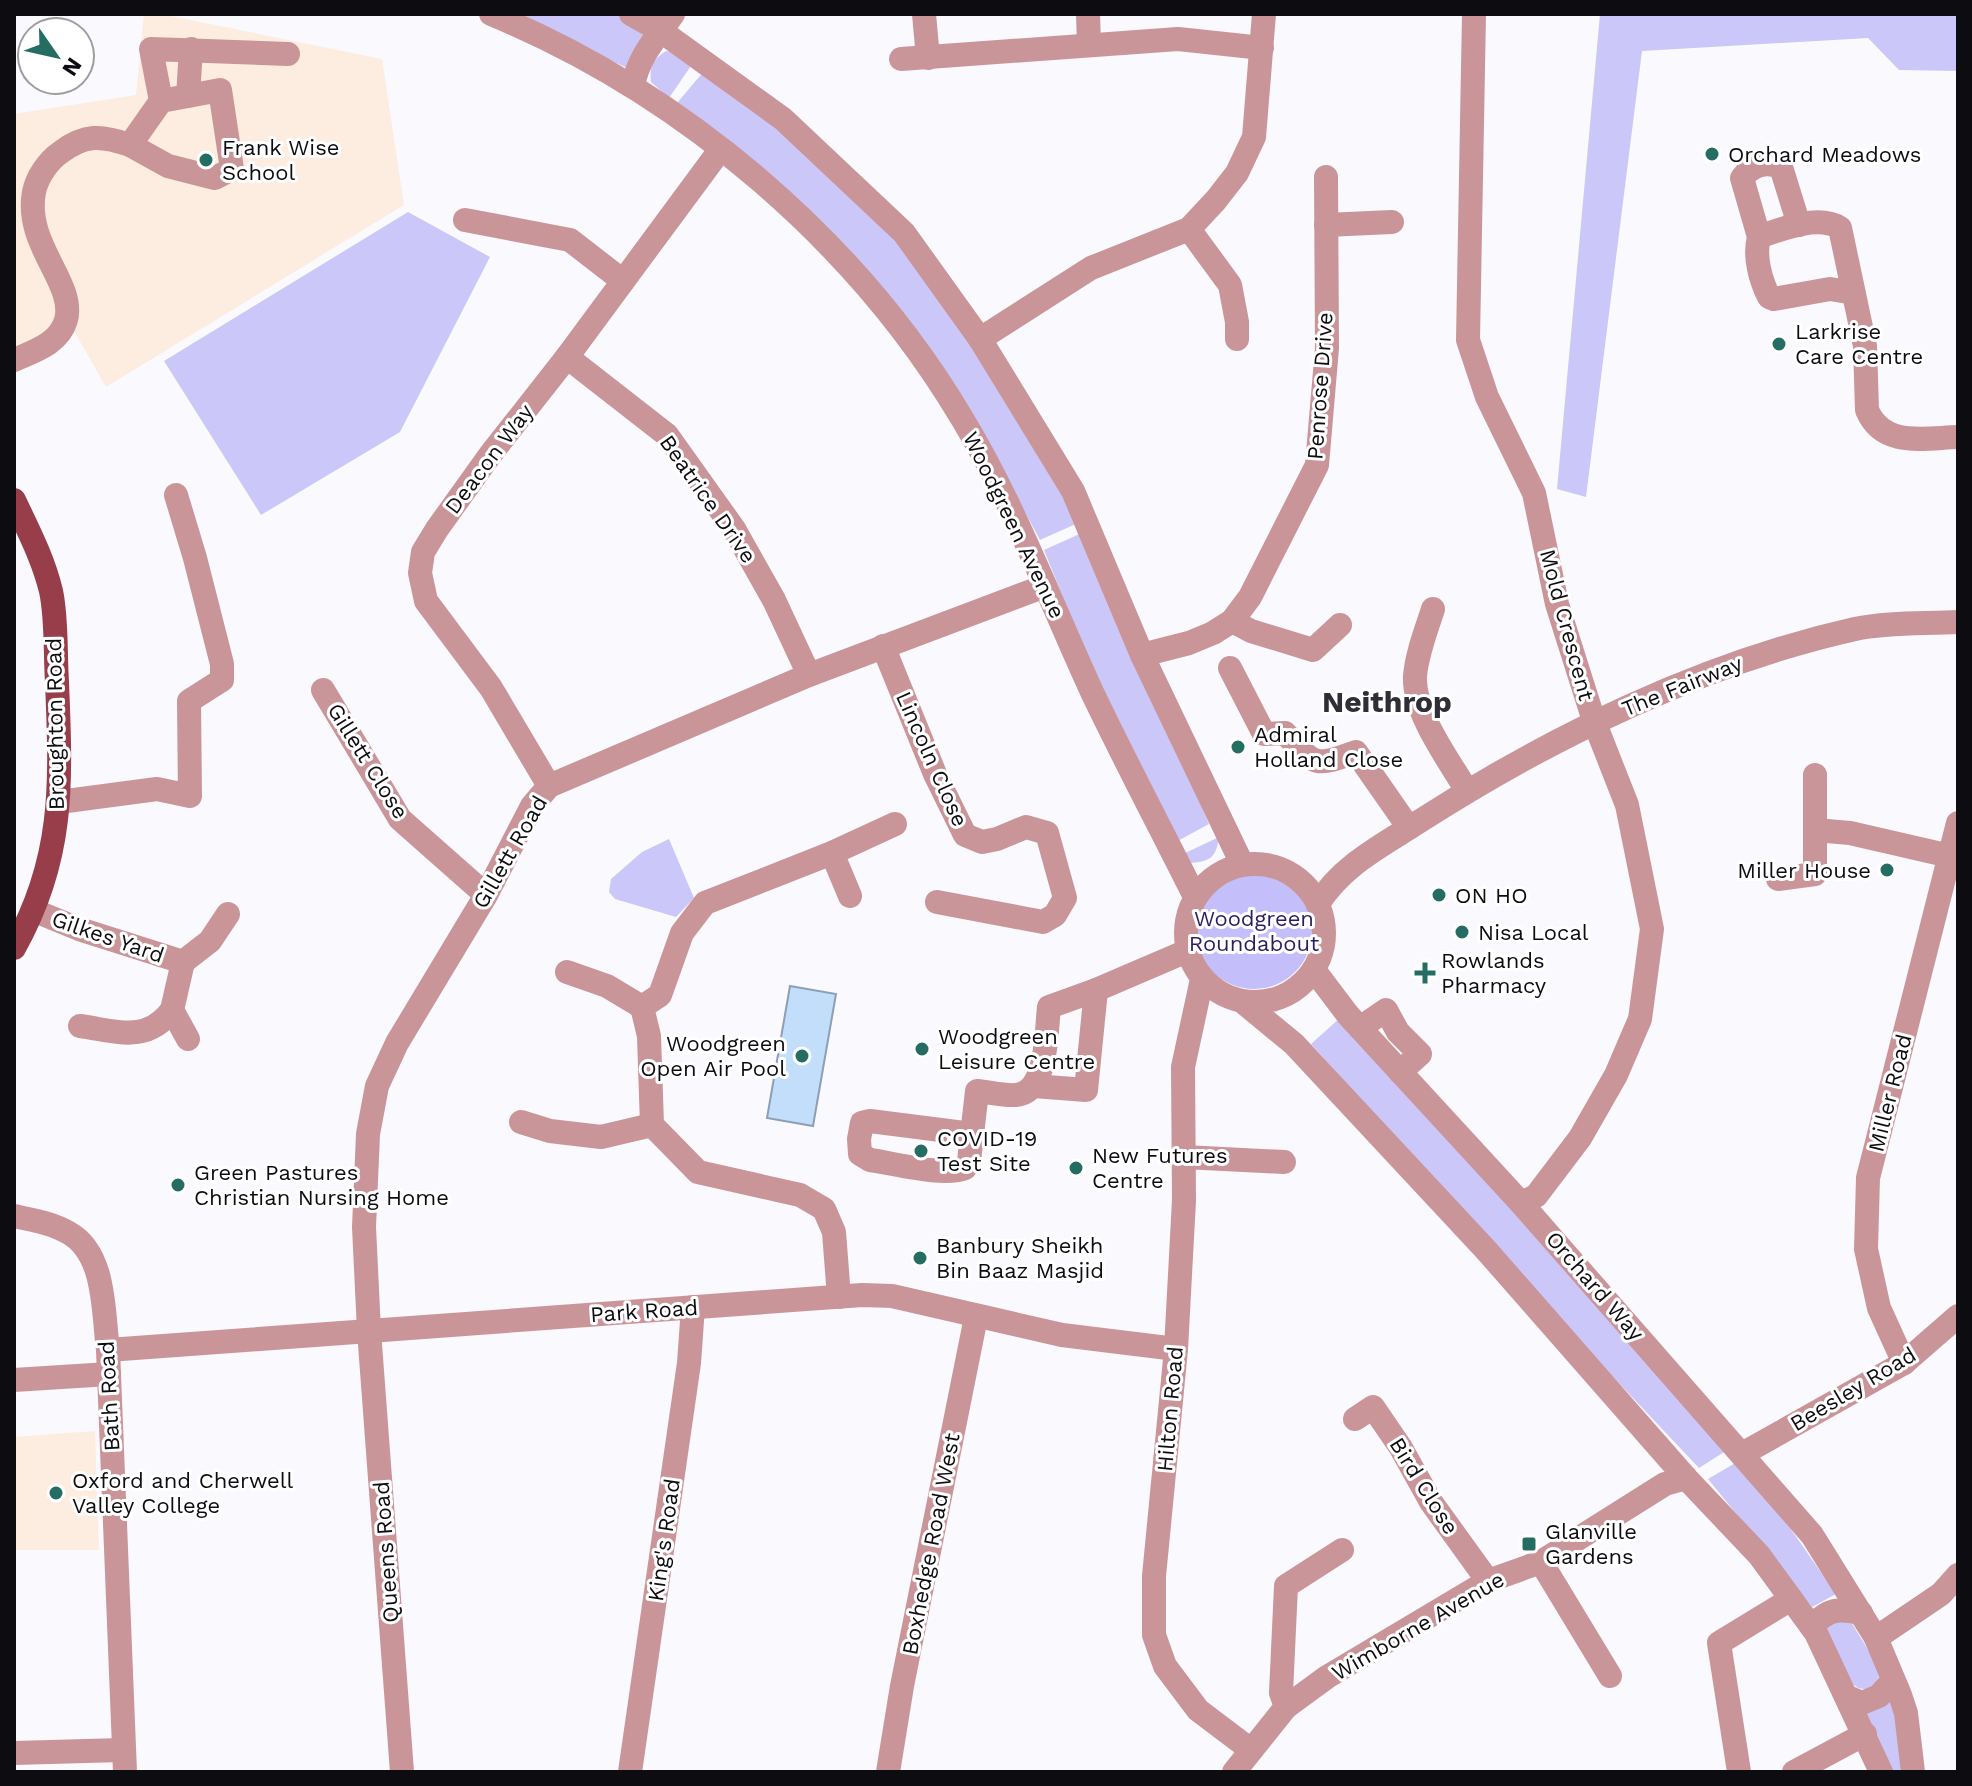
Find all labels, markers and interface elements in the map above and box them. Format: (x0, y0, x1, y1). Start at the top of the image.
north arrow (16, 16, 96, 96)
text: N (57, 53, 87, 81)
place label: Frank Wise School (222, 135, 340, 185)
place label: Orchard Meadows (1728, 142, 1921, 167)
marker: Orchard Meadows (1703, 145, 1721, 163)
marker: Frank Wise School (197, 151, 215, 169)
street label: Penrose Drive (1302, 311, 1338, 461)
place label: Larkrise Care Centre (1795, 319, 1923, 369)
marker: Larkrise Care Centre (1770, 335, 1788, 353)
street label: Deacon Way (440, 399, 539, 519)
street label: Woodgreen Avenue (958, 428, 1070, 622)
street label: Beatrice Drive (655, 430, 761, 568)
street label: Mold Crescent (1535, 547, 1599, 703)
street label: Broughton Road (41, 638, 69, 810)
street label: The Fairway (1618, 650, 1746, 721)
district label: Neithrop (1322, 684, 1452, 719)
street label: Lincoln Close (891, 688, 973, 830)
street label: Gillett Close (323, 699, 413, 823)
place label: Admiral Holland Close (1254, 722, 1403, 772)
marker: Admiral Holland Close (1229, 738, 1247, 756)
street label: Gillett Road (468, 791, 552, 913)
place label: Miller House (1737, 858, 1871, 883)
marker: Miller House (1878, 861, 1896, 879)
place label: ON HO (1455, 883, 1528, 908)
marker: ON HO (1430, 886, 1448, 904)
street label: Gilkes Yard (49, 906, 167, 968)
park label: Woodgreen Roundabout (1189, 906, 1319, 956)
place label: Nisa Local (1478, 920, 1589, 945)
marker: Nisa Local (1453, 923, 1471, 941)
place label: Rowlands Pharmacy (1441, 948, 1547, 998)
marker: Rowlands Pharmacy (1416, 964, 1434, 982)
place label: Woodgreen Leisure Centre (938, 1024, 1095, 1074)
place label: Woodgreen Open Air Pool (640, 1031, 786, 1081)
street label: Miller Road (1863, 1032, 1917, 1154)
marker: Woodgreen Leisure Centre (913, 1040, 931, 1058)
marker: Woodgreen Open Air Pool (793, 1047, 811, 1065)
place label: COVID-19 Test Site (937, 1126, 1037, 1176)
marker: COVID-19 Test Site (912, 1142, 930, 1160)
place label: New Futures Centre (1092, 1143, 1228, 1193)
marker: New Futures Centre (1067, 1159, 1085, 1177)
place label: Green Pastures Christian Nursing Home (194, 1160, 449, 1210)
marker: Green Pastures Christian Nursing Home (169, 1176, 187, 1194)
street label: Orchard Way (1541, 1226, 1650, 1346)
place label: Banbury Sheikh Bin Baaz Masjid (936, 1233, 1104, 1283)
marker: Banbury Sheikh Bin Baaz Masjid (911, 1249, 929, 1267)
street label: Park Road (589, 1295, 699, 1327)
street label: Bath Road (94, 1340, 124, 1452)
street label: Beesley Road (1786, 1342, 1920, 1436)
street label: Hilton Road (1152, 1345, 1188, 1473)
street label: Boxhedge Road West (897, 1431, 965, 1657)
street label: Bird Close (1384, 1433, 1464, 1539)
place label: Oxford and Cherwell Valley College (72, 1468, 293, 1518)
street label: King's Road (643, 1477, 685, 1603)
street label: Queens Road (369, 1480, 403, 1624)
marker: Oxford and Cherwell Valley College (47, 1484, 65, 1502)
place label: Glanville Gardens (1545, 1519, 1637, 1569)
marker: Glanville Gardens (1520, 1535, 1538, 1553)
street label: Wimborne Avenue (1327, 1567, 1509, 1685)

